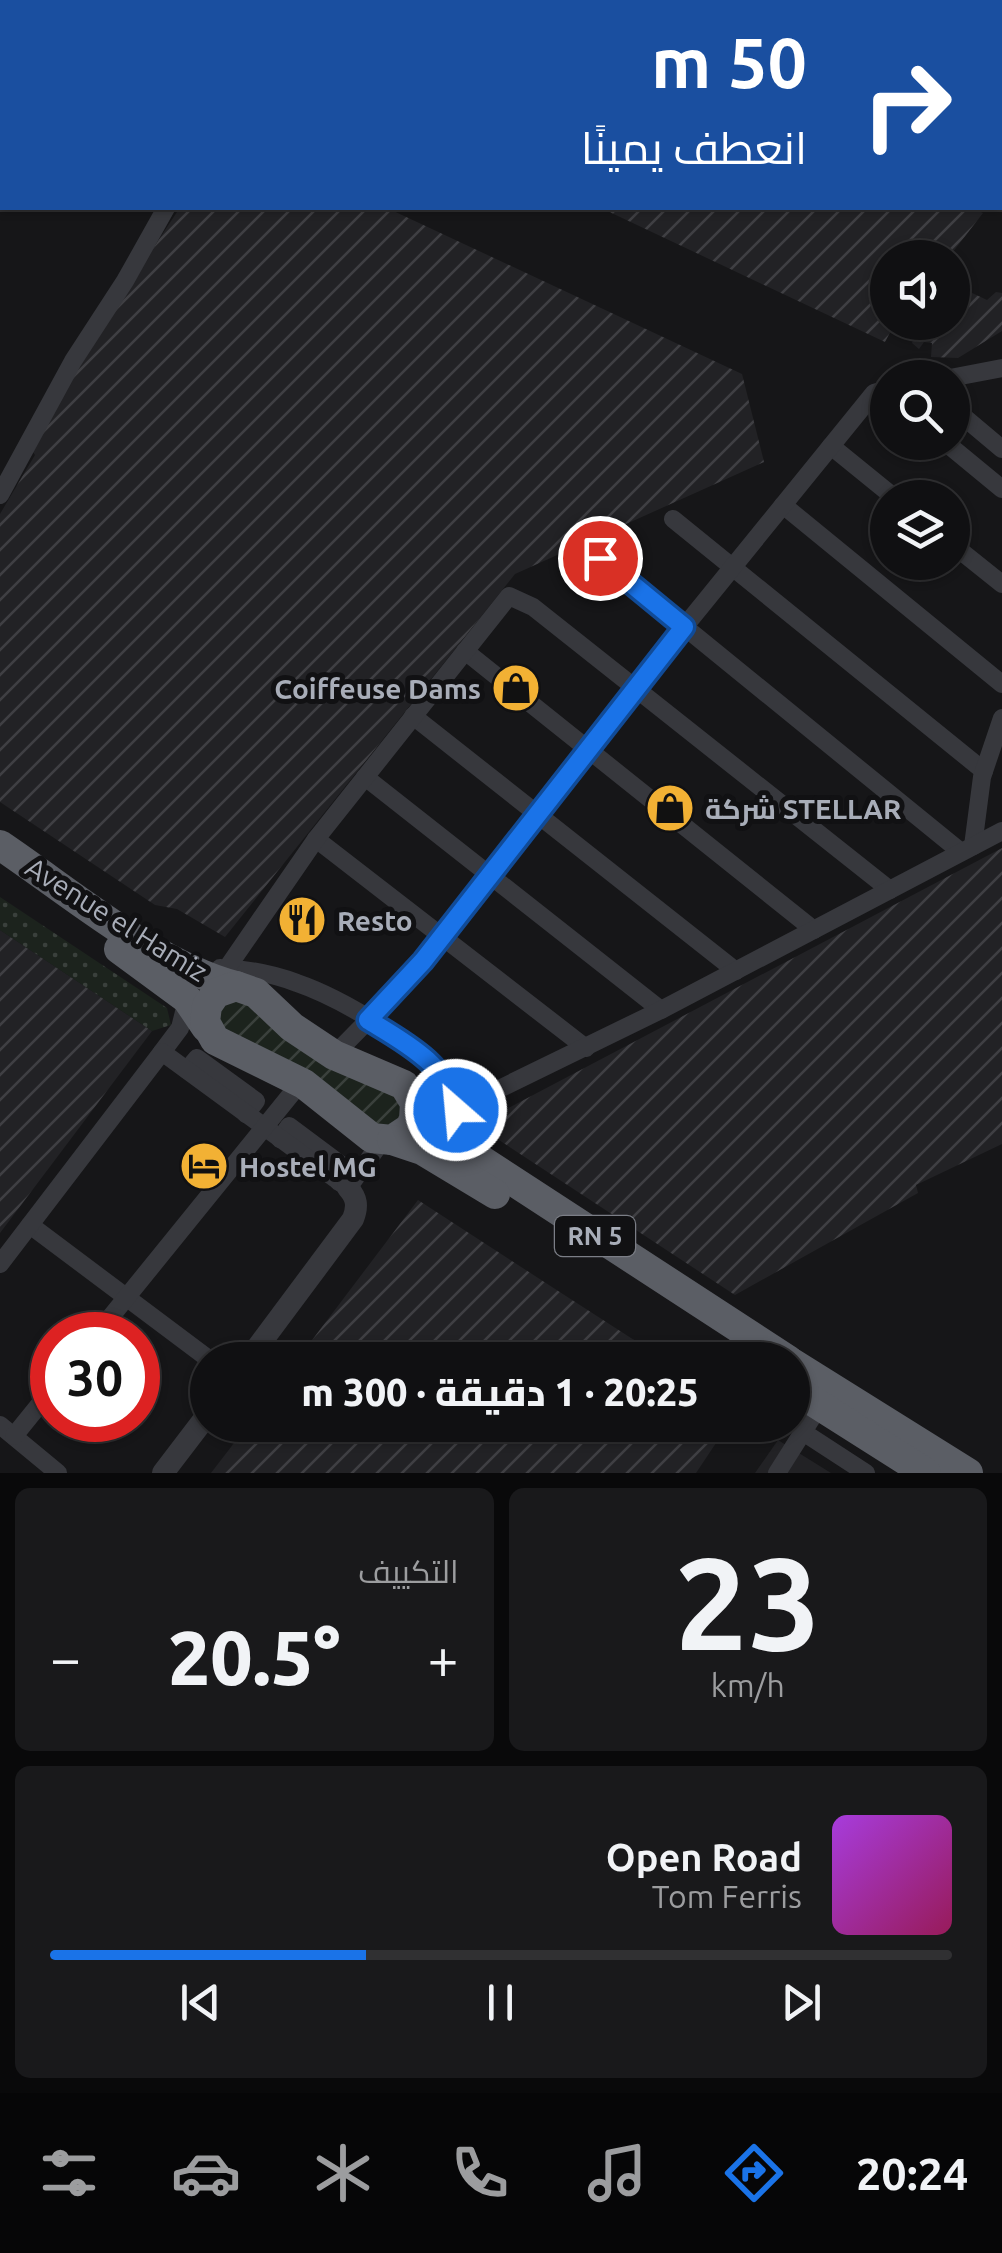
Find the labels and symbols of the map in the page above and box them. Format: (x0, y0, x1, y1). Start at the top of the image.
pin (558, 516, 643, 601)
shop icon: Coiffeuse Dams (490, 662, 542, 714)
place label: Coiffeuse Dams (274, 673, 481, 704)
shop icon: شركة STELLAR (644, 782, 696, 834)
place label: شركة STELLAR (705, 793, 901, 826)
street label: Avenue el Hamiz (21, 851, 213, 987)
restaurant icon: Resto (276, 894, 328, 946)
place label: Resto (337, 905, 413, 936)
position arrow (404, 1058, 508, 1162)
hotel icon: Hostel MG (178, 1140, 230, 1192)
place label: Hostel MG (239, 1151, 377, 1182)
road number: RN 5 (555, 1216, 635, 1256)
speed limit sign: 30 (30, 1312, 160, 1442)

